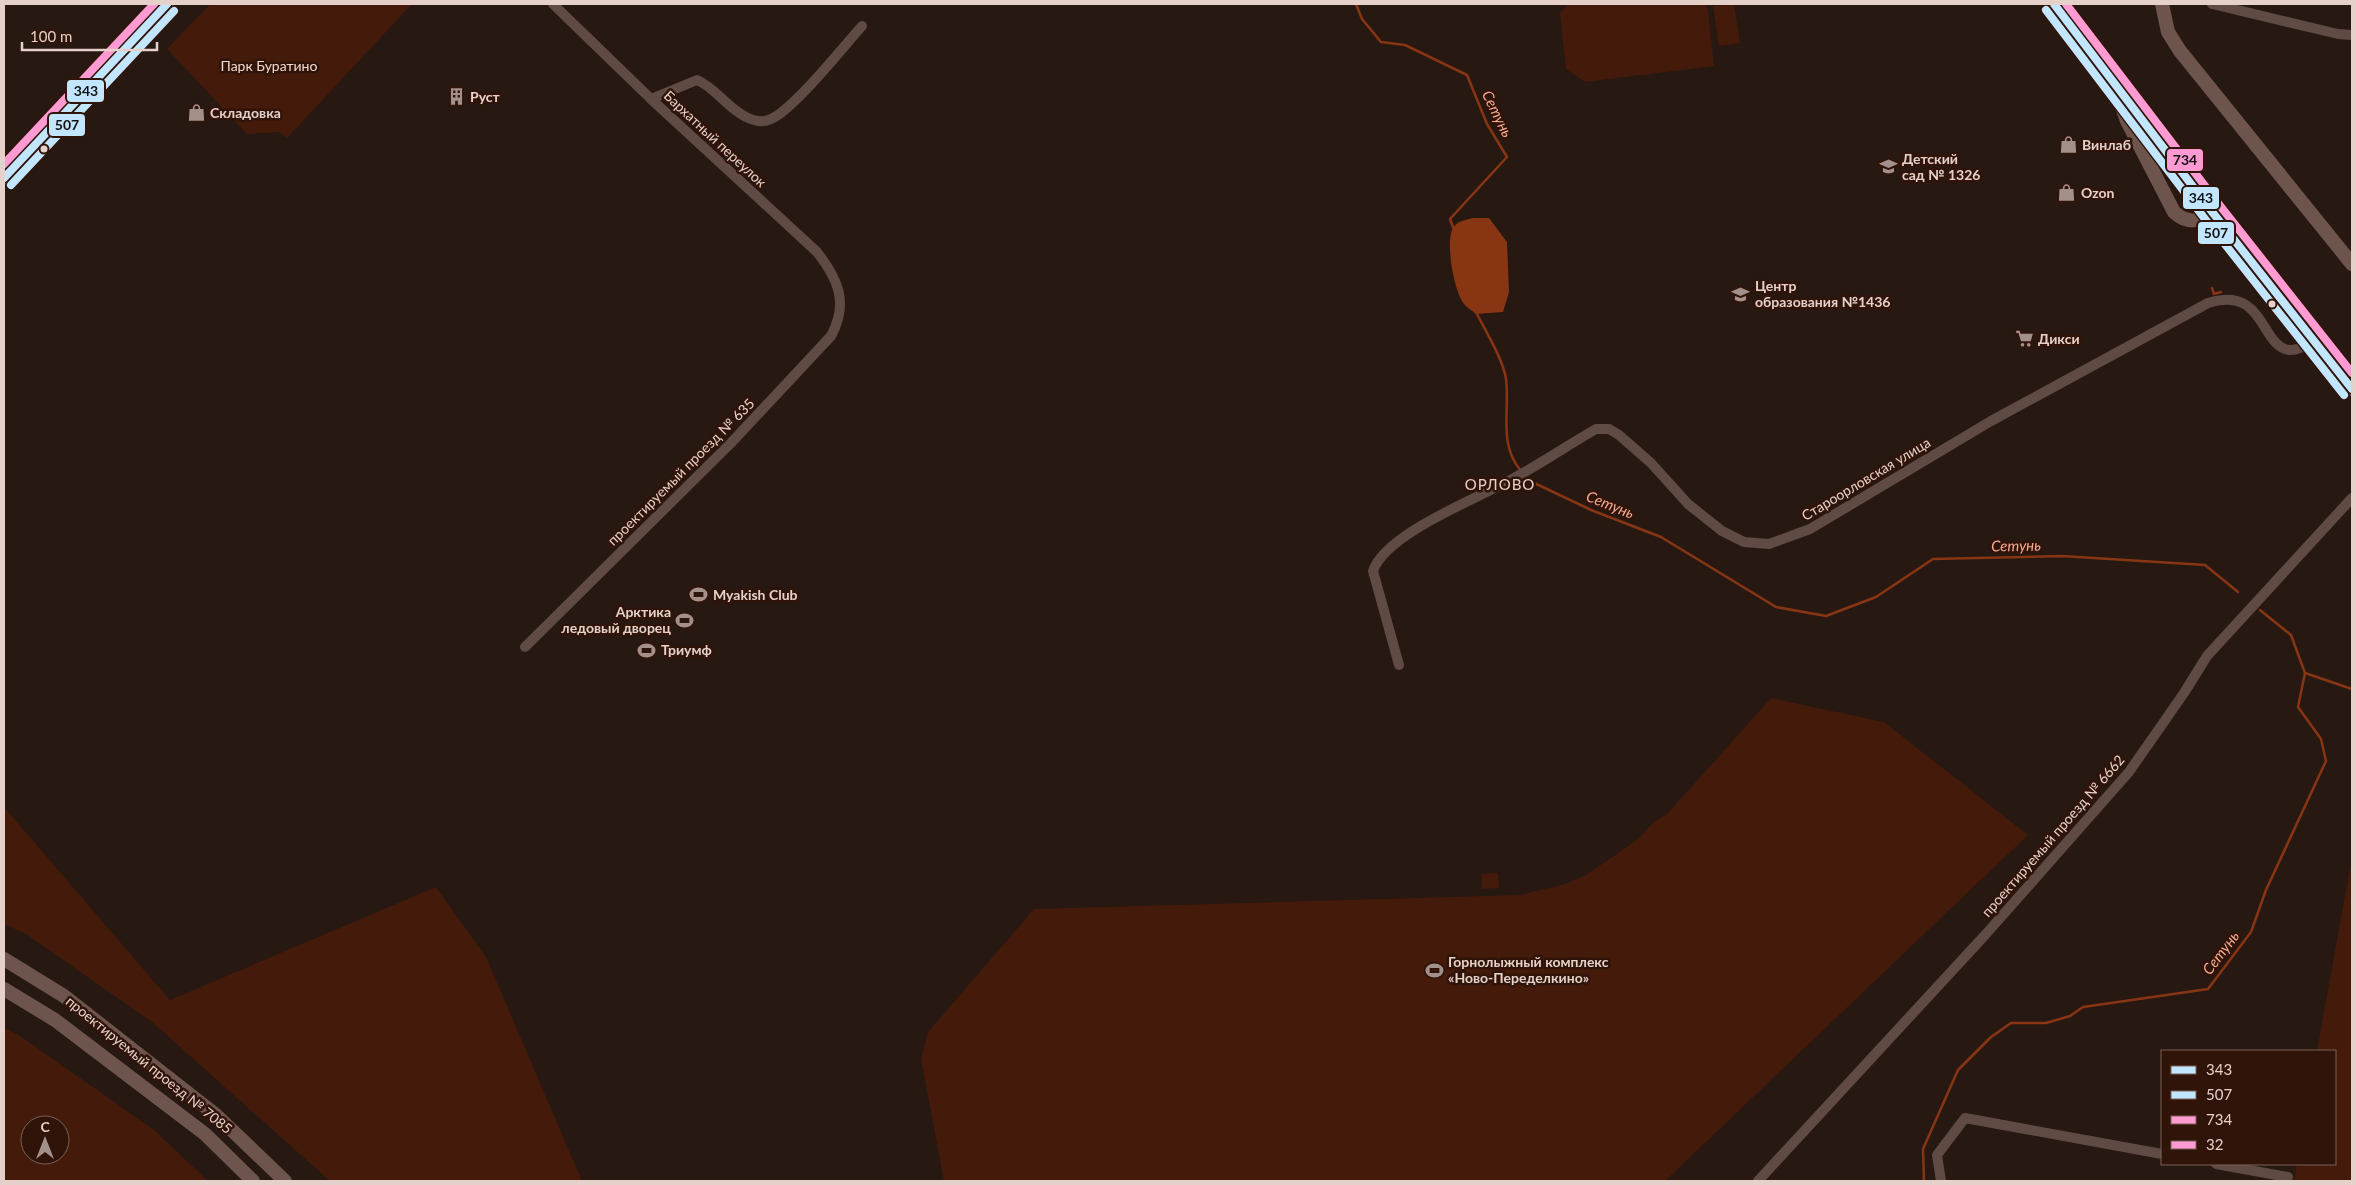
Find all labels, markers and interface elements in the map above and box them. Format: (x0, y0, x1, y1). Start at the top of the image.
scale bar (22, 20, 158, 52)
text: 100 m (30, 27, 72, 45)
park label: Парк Буратино (221, 57, 317, 74)
line badge: 343 (66, 79, 105, 103)
text: 343 (74, 82, 98, 99)
building icon: Руст (446, 87, 466, 107)
street label: Бархатный переулок (661, 87, 771, 191)
water label: Сетунь (1479, 87, 1517, 140)
place label: Руст (470, 88, 501, 105)
shop icon: Складовка (186, 103, 206, 123)
place label: Складовка (210, 104, 281, 121)
line badge: 507 (48, 113, 86, 137)
text: 507 (55, 116, 79, 133)
shop icon: Винлаб (2058, 135, 2078, 155)
place label: Винлаб (2082, 136, 2131, 153)
unlabelled marker (39, 144, 49, 154)
line badge: 734 (2166, 148, 2204, 172)
place label: Детский сад № 1326 (1902, 150, 1980, 183)
text: 734 (2173, 151, 2197, 168)
school or university icon: Детский сад № 1326 (1878, 157, 1898, 177)
shop icon: Ozon (2057, 183, 2077, 203)
place label: Ozon (2081, 184, 2115, 201)
line badge: 343 (2182, 186, 2220, 210)
text: 343 (2189, 189, 2213, 206)
line badge: 507 (2197, 221, 2235, 245)
text: 507 (2204, 224, 2228, 241)
place label: Центр образования №1436 (1755, 277, 1890, 310)
school or university icon: Центр образования №1436 (1731, 284, 1751, 304)
unlabelled marker (2267, 299, 2277, 309)
supermarket icon: Дикси (2014, 329, 2034, 349)
place label: Дикси (2038, 330, 2080, 347)
street label: проектируемый проезд № 635 (604, 395, 758, 549)
street label: Староорловская улица (1798, 433, 1933, 524)
district label: ОРЛОВО (1465, 475, 1535, 493)
water label: Сетунь (1584, 486, 1637, 522)
water label: Сетунь (1991, 536, 2041, 554)
sports icon: Myakish Club (689, 585, 709, 605)
place label: Myakish Club (713, 586, 798, 603)
place label: Арктика ледовый дворец (561, 603, 671, 636)
sports icon: Арктика ледовый дворец (675, 610, 695, 630)
sports icon: Триумф (637, 640, 657, 660)
place label: Триумф (661, 641, 712, 658)
street label: проектируемый проезд № 6662 (1978, 751, 2128, 920)
water label: Сетунь (2198, 927, 2243, 978)
place label: Горнолыжный комплекс «Ново-Переделкино» (1448, 953, 1609, 986)
sports icon: Горнолыжный комплекс «Ново-Переделкино» (1424, 960, 1444, 980)
street label: проектируемый проезд № 7085 (63, 992, 236, 1137)
legend (2161, 1050, 2336, 1165)
text: 343 (2206, 1060, 2232, 1078)
text: 507 (2206, 1085, 2232, 1103)
text: 734 (2206, 1110, 2232, 1128)
north arrow (20, 1115, 70, 1165)
text: С (40, 1118, 50, 1135)
text: 32 (2206, 1135, 2223, 1153)

